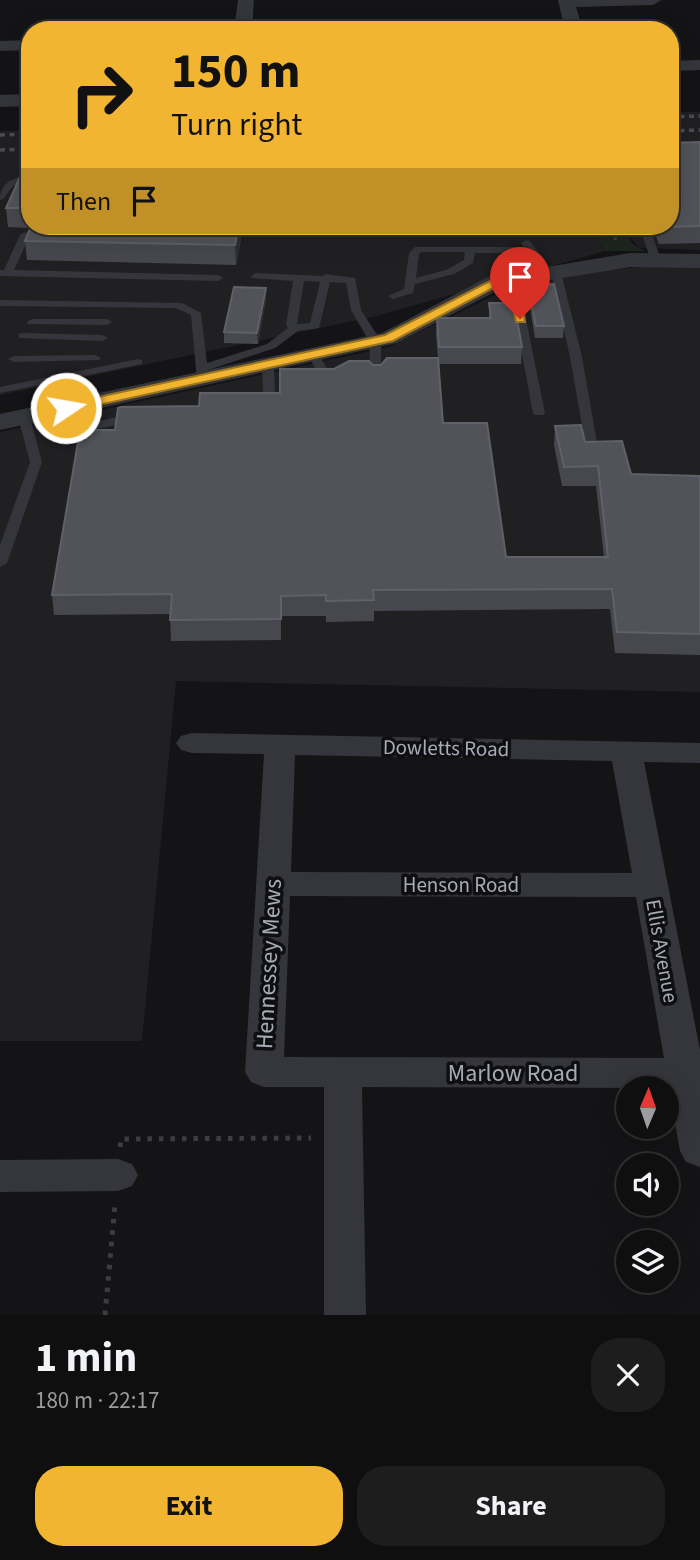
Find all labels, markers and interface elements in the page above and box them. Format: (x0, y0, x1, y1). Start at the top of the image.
text: 150 m (171, 37, 300, 107)
icon: right (56, 49, 147, 140)
text: Turn right (171, 102, 302, 148)
icon: arrive (125, 182, 163, 220)
text: Then (56, 183, 111, 220)
pin (490, 247, 550, 319)
icon: arrive (501, 258, 539, 296)
position arrow (29, 371, 103, 445)
street label: Dowletts Road (382, 732, 510, 764)
street label: Henson Road (403, 870, 519, 900)
street label: Hennessey Mews (247, 878, 291, 1050)
street label: Ellis Avenue (638, 897, 686, 1005)
street label: Marlow Road (448, 1056, 578, 1091)
north arrow (616, 1076, 679, 1139)
map controls (616, 1076, 679, 1293)
button: sound (616, 1153, 679, 1216)
button: layers (616, 1230, 679, 1293)
text: 1 min (35, 1328, 137, 1388)
button: close (591, 1338, 665, 1412)
text: 180 m · 22:17 (35, 1384, 159, 1417)
button: Exit (35, 1466, 343, 1546)
button: Share (357, 1466, 665, 1546)

